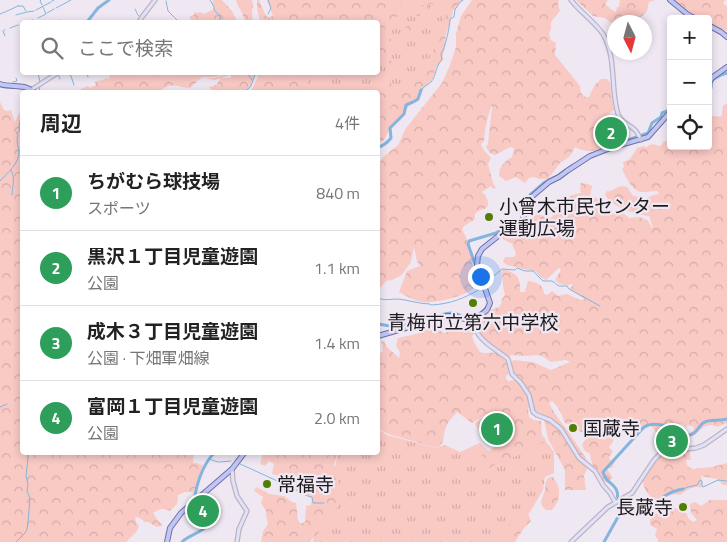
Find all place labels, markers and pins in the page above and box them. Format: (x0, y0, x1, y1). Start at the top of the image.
pin: 2 (595, 114, 627, 152)
place label: 小曾木市民センター 運動広場 (499, 191, 670, 242)
marker: 小曾木市民センター 運動広場 (483, 211, 495, 223)
marker: 青梅市立第六中学校 (467, 297, 479, 309)
place label: 青梅市立第六中学校 (387, 307, 559, 336)
pin: 1 (481, 410, 513, 448)
place label: 国蔵寺 (583, 413, 640, 442)
marker: 国蔵寺 (567, 422, 579, 434)
pin: 3 (656, 422, 688, 460)
place label: 常福寺 (277, 469, 334, 498)
marker: 常福寺 (261, 478, 273, 490)
pin: 4 (187, 492, 219, 530)
place label: 長蔵寺 (616, 492, 673, 521)
marker: 長蔵寺 (677, 501, 689, 513)

